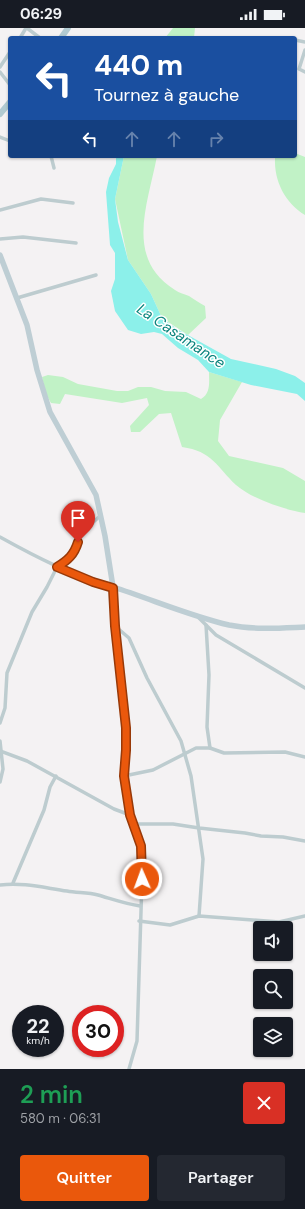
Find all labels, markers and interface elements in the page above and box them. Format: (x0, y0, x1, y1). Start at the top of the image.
text: 06:29 (20, 4, 62, 24)
text: 440 m (94, 47, 183, 84)
icon: left (28, 52, 80, 104)
text: Tournez à gauche (94, 83, 239, 107)
icon: left (79, 128, 101, 150)
icon: ahead (121, 128, 143, 150)
icon: ahead (163, 128, 185, 150)
icon: right (205, 128, 227, 150)
water label: La Casamance (133, 299, 230, 373)
pin (61, 501, 95, 542)
icon: arrive (67, 507, 89, 529)
position arrow (121, 858, 163, 900)
map controls (253, 921, 293, 1057)
button: sound (253, 921, 293, 961)
button: search (253, 969, 293, 1009)
speed limit sign: 30 (72, 1005, 124, 1057)
text: 22 (26, 1013, 50, 1039)
button: layers (253, 1017, 293, 1057)
text: km/h (26, 1034, 50, 1047)
text: 2 min (20, 1079, 83, 1110)
button: close (243, 1082, 285, 1124)
text: 580 m · 06:31 (20, 1110, 100, 1127)
button: Quitter (20, 1155, 149, 1201)
button: Partager (157, 1155, 285, 1201)

